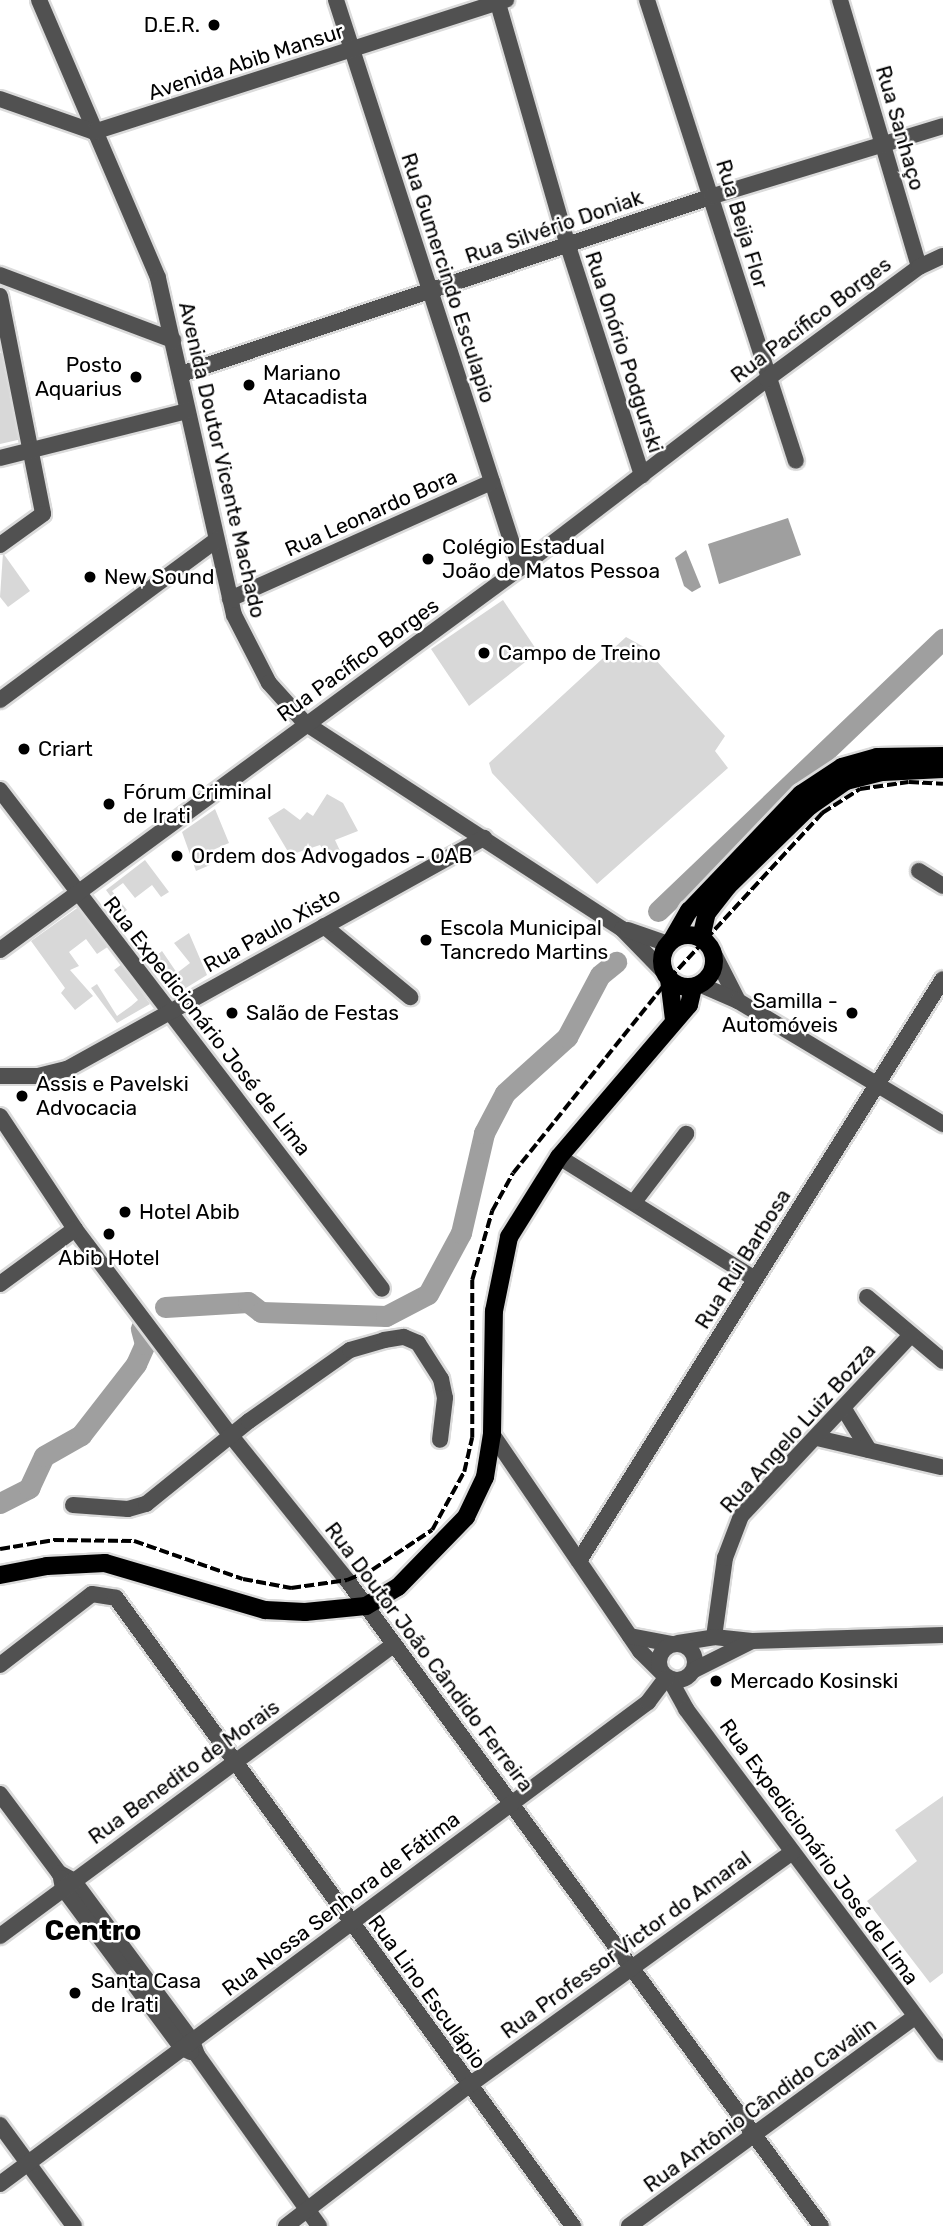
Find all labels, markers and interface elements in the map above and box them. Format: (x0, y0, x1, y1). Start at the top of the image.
place label: D.E.R. (144, 12, 200, 38)
marker: D.E.R. (206, 17, 222, 33)
street label: Avenida Abib Mansur (145, 18, 347, 106)
street label: Rua Sanhaço (870, 63, 930, 193)
street label: Rua Gumercindo Esculapio (396, 150, 500, 406)
street label: Rua Beija Flor (710, 156, 774, 292)
street label: Rua Silvério Doniak (462, 185, 646, 269)
street label: Rua Onório Podgurski (580, 248, 668, 456)
street label: Rua Pacífico Borges (726, 252, 896, 388)
street label: Avenida Doutor Vicente Machado (173, 299, 271, 621)
place label: Posto Aquarius (35, 352, 122, 402)
place label: Mariano Atacadista (263, 360, 368, 410)
marker: Posto Aquarius (128, 369, 144, 385)
marker: Mariano Atacadista (241, 377, 257, 393)
street label: Rua Leonardo Bora (281, 464, 461, 562)
place label: Colégio Estadual João de Matos Pessoa (442, 534, 660, 584)
marker: Colégio Estadual João de Matos Pessoa (420, 551, 436, 567)
place label: New Sound (104, 564, 215, 590)
marker: New Sound (82, 569, 98, 585)
street label: Rua Pacífico Borges (272, 593, 444, 727)
place label: Campo de Treino (498, 640, 661, 666)
marker: Campo de Treino (476, 645, 492, 661)
place label: Criart (38, 736, 93, 762)
marker: Criart (16, 741, 32, 757)
place label: Fórum Criminal de Irati (123, 779, 272, 829)
marker: Fórum Criminal de Irati (101, 796, 117, 812)
place label: Ordem dos Advogados - OAB (191, 843, 473, 869)
marker: Ordem dos Advogados - OAB (169, 848, 185, 864)
street label: Rua Paulo Xisto (199, 882, 345, 978)
street label: Rua Expedicionário José de Lima (98, 891, 316, 1161)
place label: Escola Municipal Tancredo Martins (440, 915, 608, 965)
marker: Escola Municipal Tancredo Martins (418, 932, 434, 948)
place label: Samilla - Automóveis (722, 988, 838, 1038)
place label: Salão de Festas (246, 1000, 399, 1026)
marker: Salão de Festas (224, 1005, 240, 1021)
marker: Samilla - Automóveis (844, 1005, 860, 1021)
place label: Assis e Pavelski Advocacia (36, 1071, 189, 1121)
marker: Assis e Pavelski Advocacia (14, 1088, 30, 1104)
street label: Rua Rui Barbosa (690, 1184, 796, 1334)
place label: Hotel Abib (139, 1199, 240, 1225)
marker: Hotel Abib (117, 1204, 133, 1220)
marker: Abib Hotel (101, 1226, 117, 1242)
place label: Abib Hotel (58, 1245, 160, 1271)
street label: Rua Angelo Luiz Bozza (715, 1338, 881, 1518)
street label: Rua Doutor João Cândido Ferreira (319, 1517, 539, 1797)
place label: Mercado Kosinski (730, 1668, 898, 1694)
marker: Mercado Kosinski (708, 1673, 724, 1689)
street label: Rua Benedito de Morais (84, 1694, 284, 1850)
street label: Rua Expedicionário José de Lima (714, 1714, 924, 1990)
street label: Rua Nossa Senhora de Fátima (217, 1806, 465, 2002)
street label: Rua Professor Victor do Amaral (495, 1845, 757, 2045)
street label: Rua Lino Esculápio (363, 1910, 491, 2074)
district label: Centro (45, 1914, 141, 1948)
place label: Santa Casa de Irati (91, 1968, 201, 2018)
marker: Santa Casa de Irati (65, 1983, 85, 2003)
street label: Rua Antônio Cândido Cavalin (639, 2012, 881, 2198)

